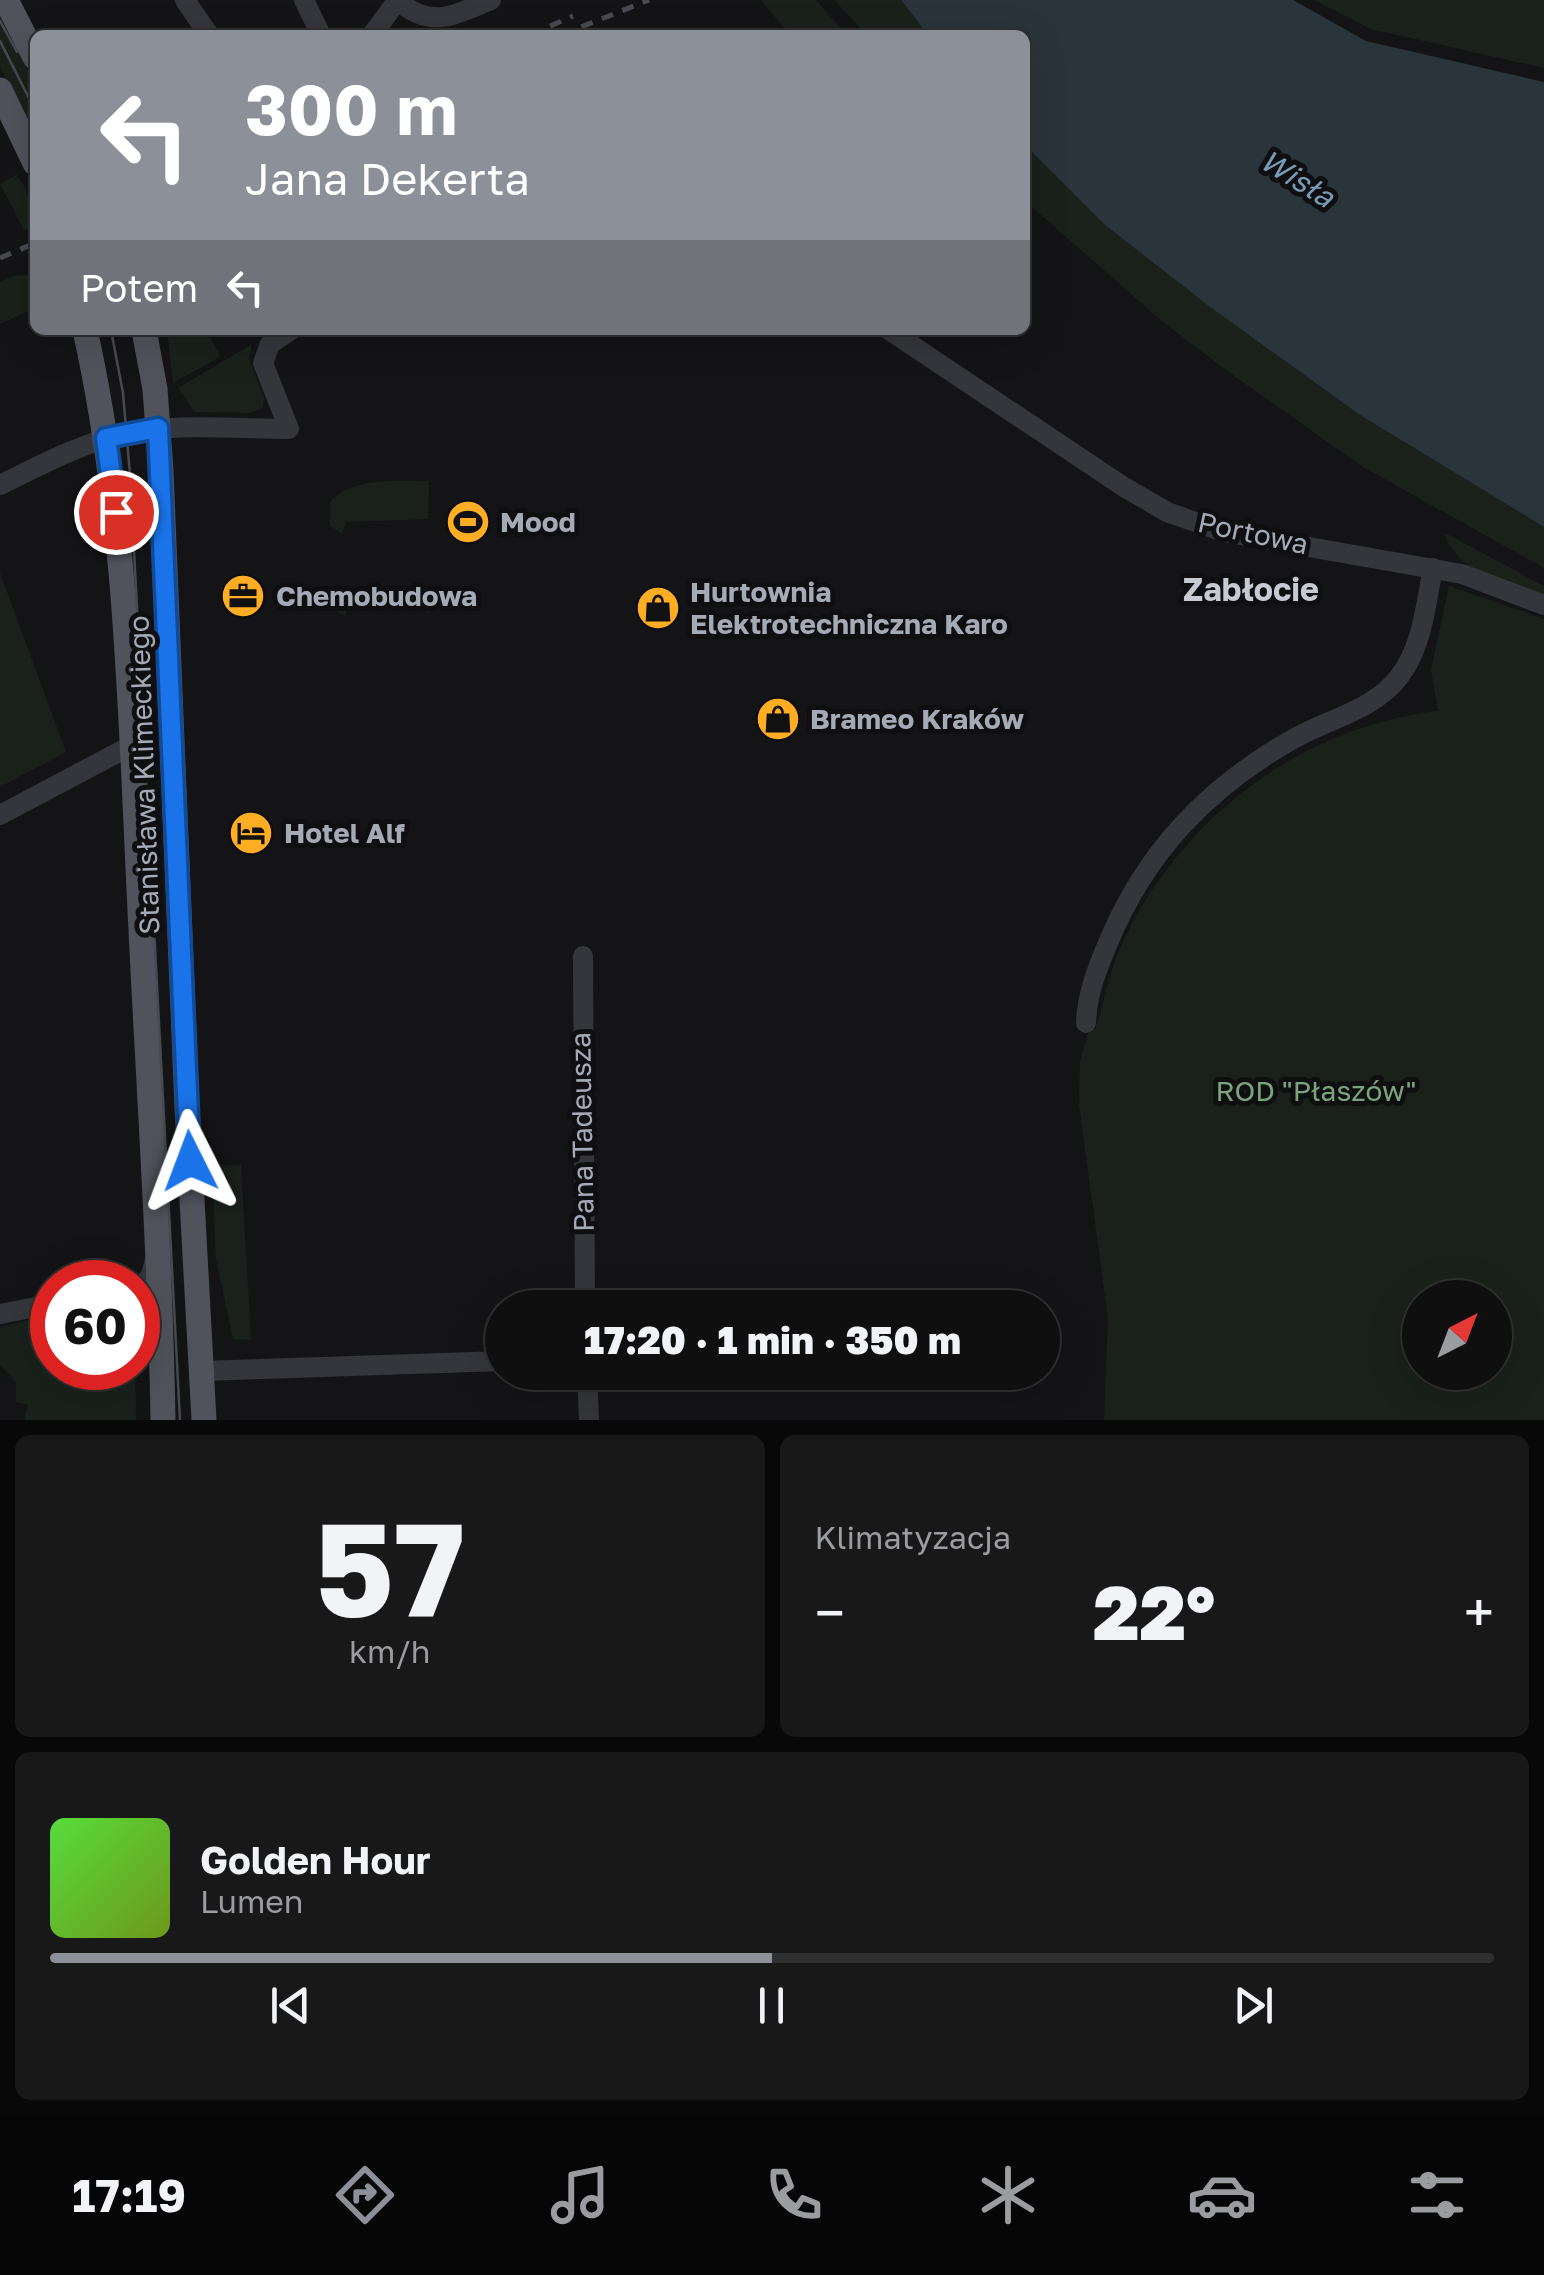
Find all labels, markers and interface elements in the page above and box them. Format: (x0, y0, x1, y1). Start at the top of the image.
text: 300 m (245, 66, 457, 150)
icon: left (80, 70, 210, 200)
water label: Wisła (1254, 142, 1342, 215)
text: Jana Dekerta (245, 151, 530, 205)
icon: left (218, 260, 273, 315)
text: Potem (80, 265, 198, 310)
pin (74, 470, 159, 555)
icon: arrive (89, 485, 144, 540)
sports icon: Mood (445, 499, 491, 545)
place label: Mood (500, 505, 576, 538)
street label: Portowa (1195, 505, 1311, 560)
district label: Zabłocie (1183, 570, 1319, 608)
office icon: Chemobudowa (220, 573, 266, 619)
place label: Hurtownia Elektrotechniczna Karo (690, 575, 1008, 640)
place label: Chemobudowa (276, 579, 477, 612)
shop icon: Hurtownia Elektrotechniczna Karo (635, 585, 681, 631)
street label: Stanisława Klimeckiego (121, 615, 166, 935)
shop icon: Brameo Kraków (755, 696, 801, 742)
place label: Brameo Kraków (810, 702, 1024, 735)
hotel icon: Hotel Alf (228, 810, 274, 856)
place label: Hotel Alf (284, 816, 406, 849)
street label: Pana Tadeusza (563, 1032, 600, 1232)
park label: ROD "Płaszów" (1215, 1074, 1417, 1107)
position arrow (138, 1109, 242, 1213)
speed limit sign: 60 (30, 1260, 160, 1390)
north arrow (1402, 1280, 1512, 1390)
map controls (1402, 1280, 1512, 1390)
text: 17:20 · 1 min · 350 m (584, 1317, 961, 1362)
text: 57 (315, 1489, 465, 1645)
text: Klimatyzacja (815, 1518, 1011, 1556)
text: 22° (1093, 1566, 1215, 1657)
text: − (815, 1579, 845, 1645)
text: + (1464, 1579, 1494, 1645)
text: km/h (349, 1632, 430, 1670)
text: Golden Hour (200, 1837, 431, 1882)
text: Lumen (200, 1882, 304, 1920)
icon: previous (263, 1978, 318, 2033)
icon: pause (744, 1978, 799, 2033)
icon: next (1226, 1978, 1281, 2033)
icon: directions (330, 2160, 400, 2230)
icon: music (545, 2160, 615, 2230)
icon: phone (759, 2160, 829, 2230)
icon: climate (973, 2160, 1043, 2230)
icon: car (1187, 2160, 1257, 2230)
icon: filters (1402, 2160, 1472, 2230)
text: 17:19 (72, 2168, 186, 2222)

